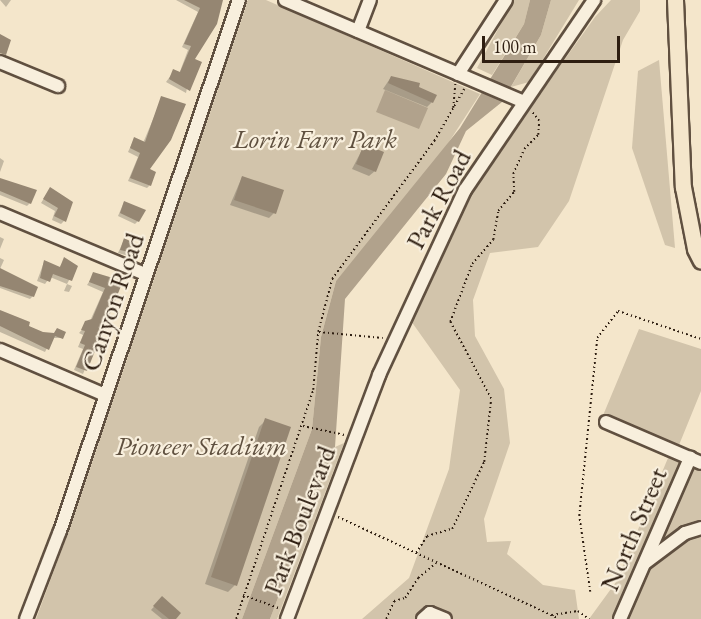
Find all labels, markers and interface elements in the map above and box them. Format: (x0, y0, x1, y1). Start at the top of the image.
scale bar (485, 24, 623, 62)
text: 100 m (493, 35, 537, 58)
park label: Lorin Farr Park (233, 123, 397, 155)
street label: Park Road (398, 144, 478, 254)
street label: Canyon Road (73, 229, 151, 375)
park label: Pioneer Stadium (115, 430, 287, 462)
street label: Park Boulevard (256, 441, 342, 599)
street label: North Street (593, 462, 673, 596)

